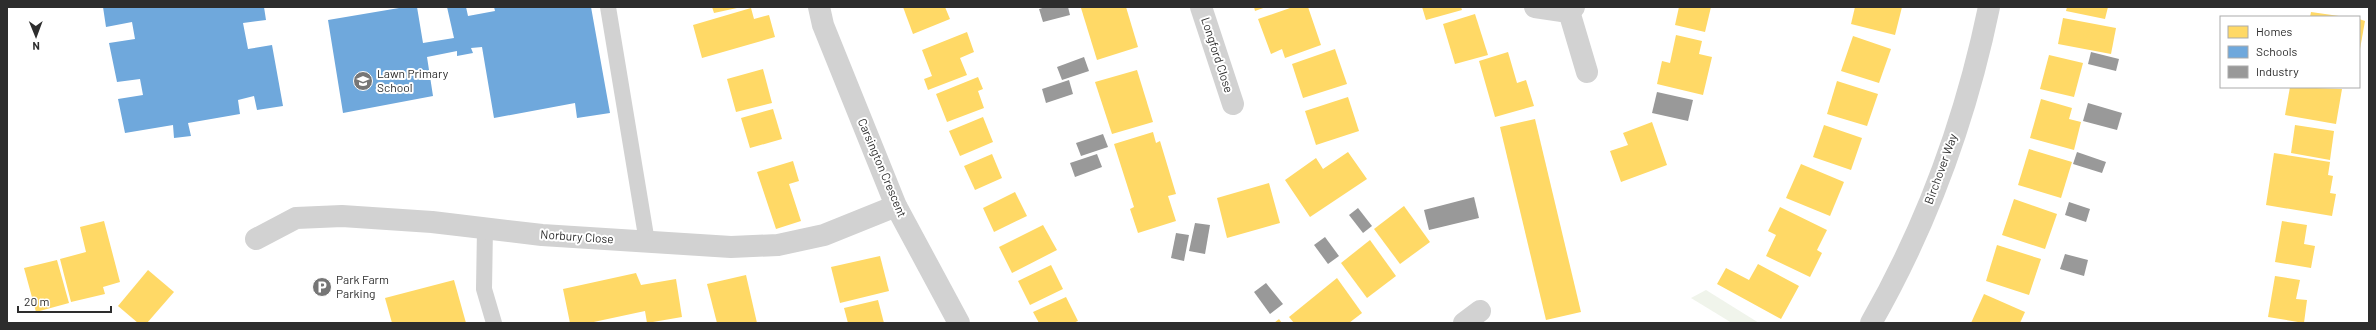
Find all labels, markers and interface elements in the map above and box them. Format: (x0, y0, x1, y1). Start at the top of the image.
street label: Longford Close (1199, 15, 1237, 94)
north arrow (16, 16, 56, 56)
legend (2220, 16, 2360, 88)
text: Homes (2256, 24, 2293, 38)
text: N (32, 40, 40, 53)
text: Schools (2256, 44, 2297, 58)
text: Industry (2256, 64, 2299, 78)
place label: Lawn Primary School (377, 66, 449, 94)
school or university icon: Lawn Primary School (352, 70, 374, 92)
street label: Carsington Crescent (856, 116, 910, 219)
street label: Birchover Way (1921, 131, 1959, 206)
street label: Norbury Close (540, 226, 614, 246)
place label: Park Farm Parking (336, 272, 389, 300)
parking icon: Park Farm Parking (311, 276, 333, 298)
scale bar (18, 288, 111, 314)
text: 20 m (24, 294, 50, 308)

